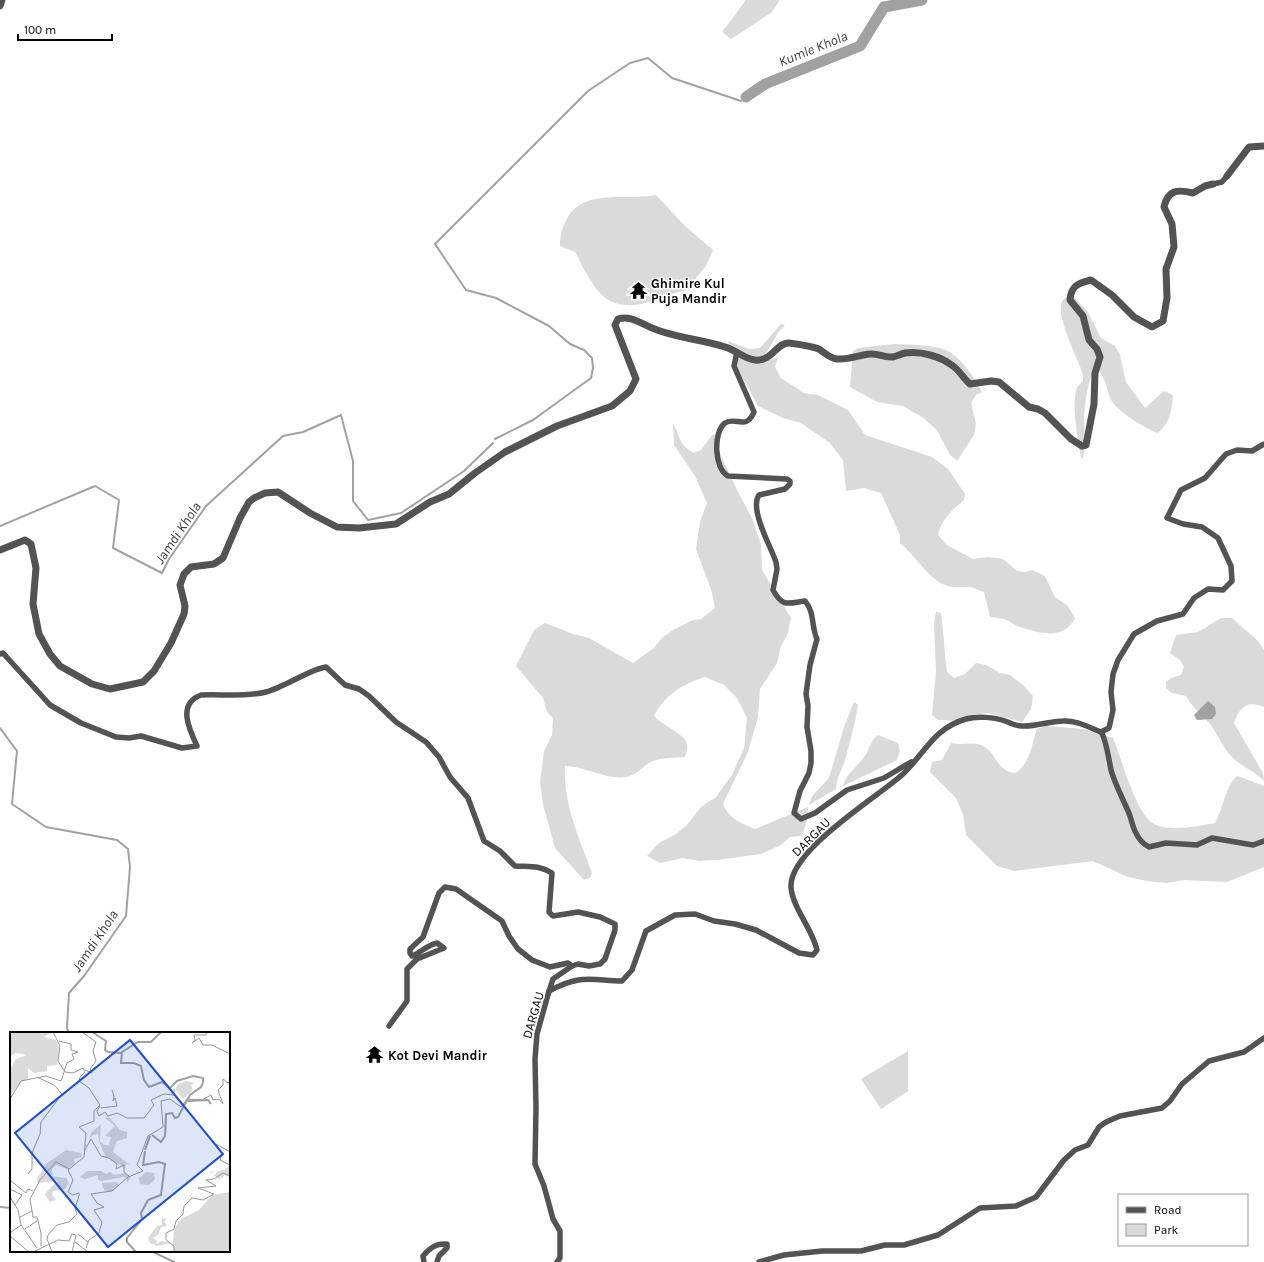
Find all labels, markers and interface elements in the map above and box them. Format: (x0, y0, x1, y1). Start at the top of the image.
scale bar (18, 16, 112, 42)
text: 100 m (24, 23, 56, 37)
water label: Kumle Khola (776, 27, 850, 71)
place label: Ghimire Kul Puja Mandir (651, 276, 727, 306)
temple icon: Ghimire Kul Puja Mandir (628, 280, 648, 300)
water label: Jamdi Khola (151, 499, 205, 567)
street label: DARGAU (789, 815, 833, 859)
water label: Jamdi Khola (68, 907, 122, 975)
street label: DARGAU (519, 990, 547, 1040)
inset map (10, 1032, 230, 1252)
temple icon: Kot Devi Mandir (365, 1045, 385, 1065)
place label: Kot Devi Mandir (388, 1048, 488, 1063)
legend (1118, 1194, 1248, 1246)
text: Road (1154, 1203, 1182, 1217)
text: Park (1154, 1223, 1179, 1237)

